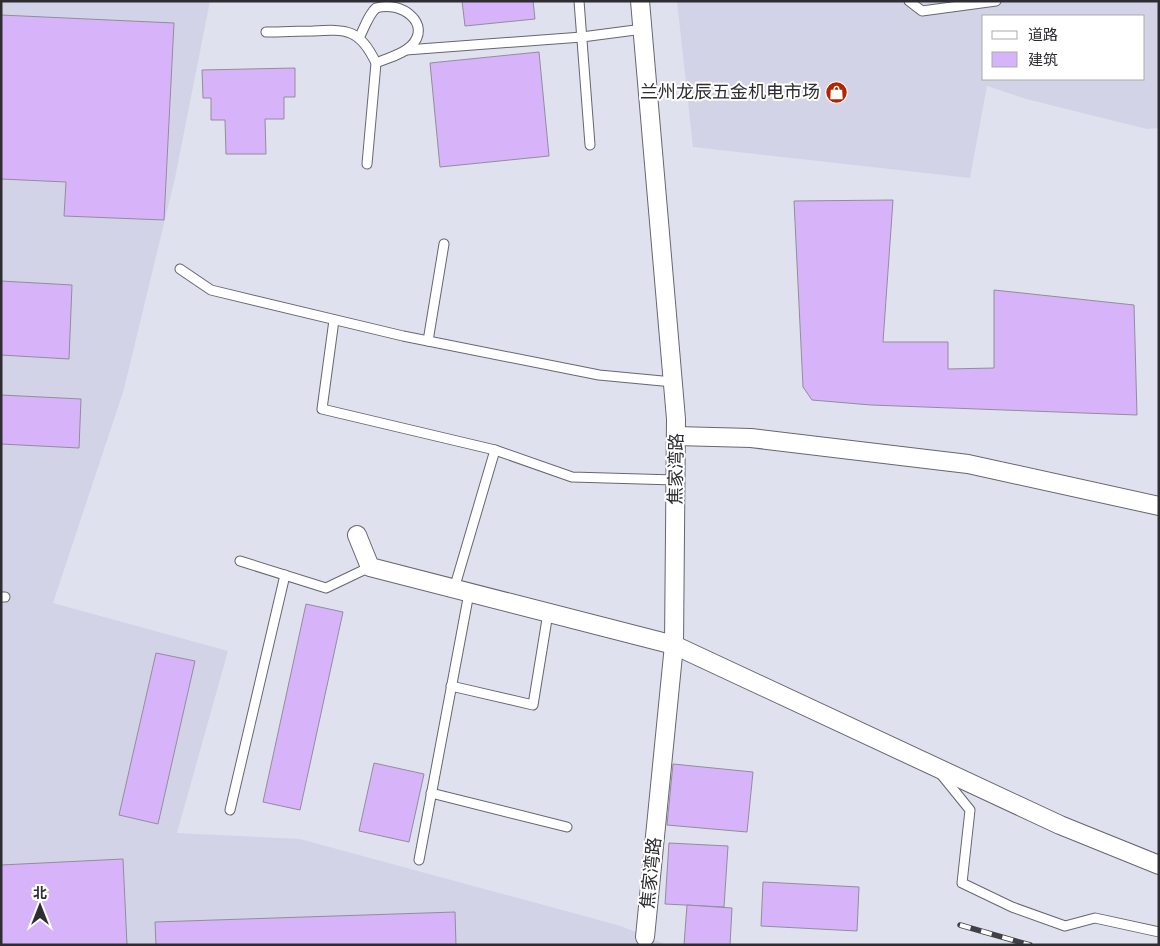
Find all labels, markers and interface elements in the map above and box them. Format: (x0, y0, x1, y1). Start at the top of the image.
legend (982, 15, 1145, 80)
text: 道路 (1028, 26, 1058, 44)
text: 建筑 (1028, 51, 1058, 69)
shop icon: 兰州龙辰五金机电市场 (824, 80, 848, 104)
place label: 兰州龙辰五金机电市场 (640, 81, 820, 103)
street label: 焦家湾路 (664, 433, 688, 505)
street label: 焦家湾路 (636, 836, 666, 910)
north arrow (15, 881, 65, 931)
text: 北 (33, 885, 47, 902)

